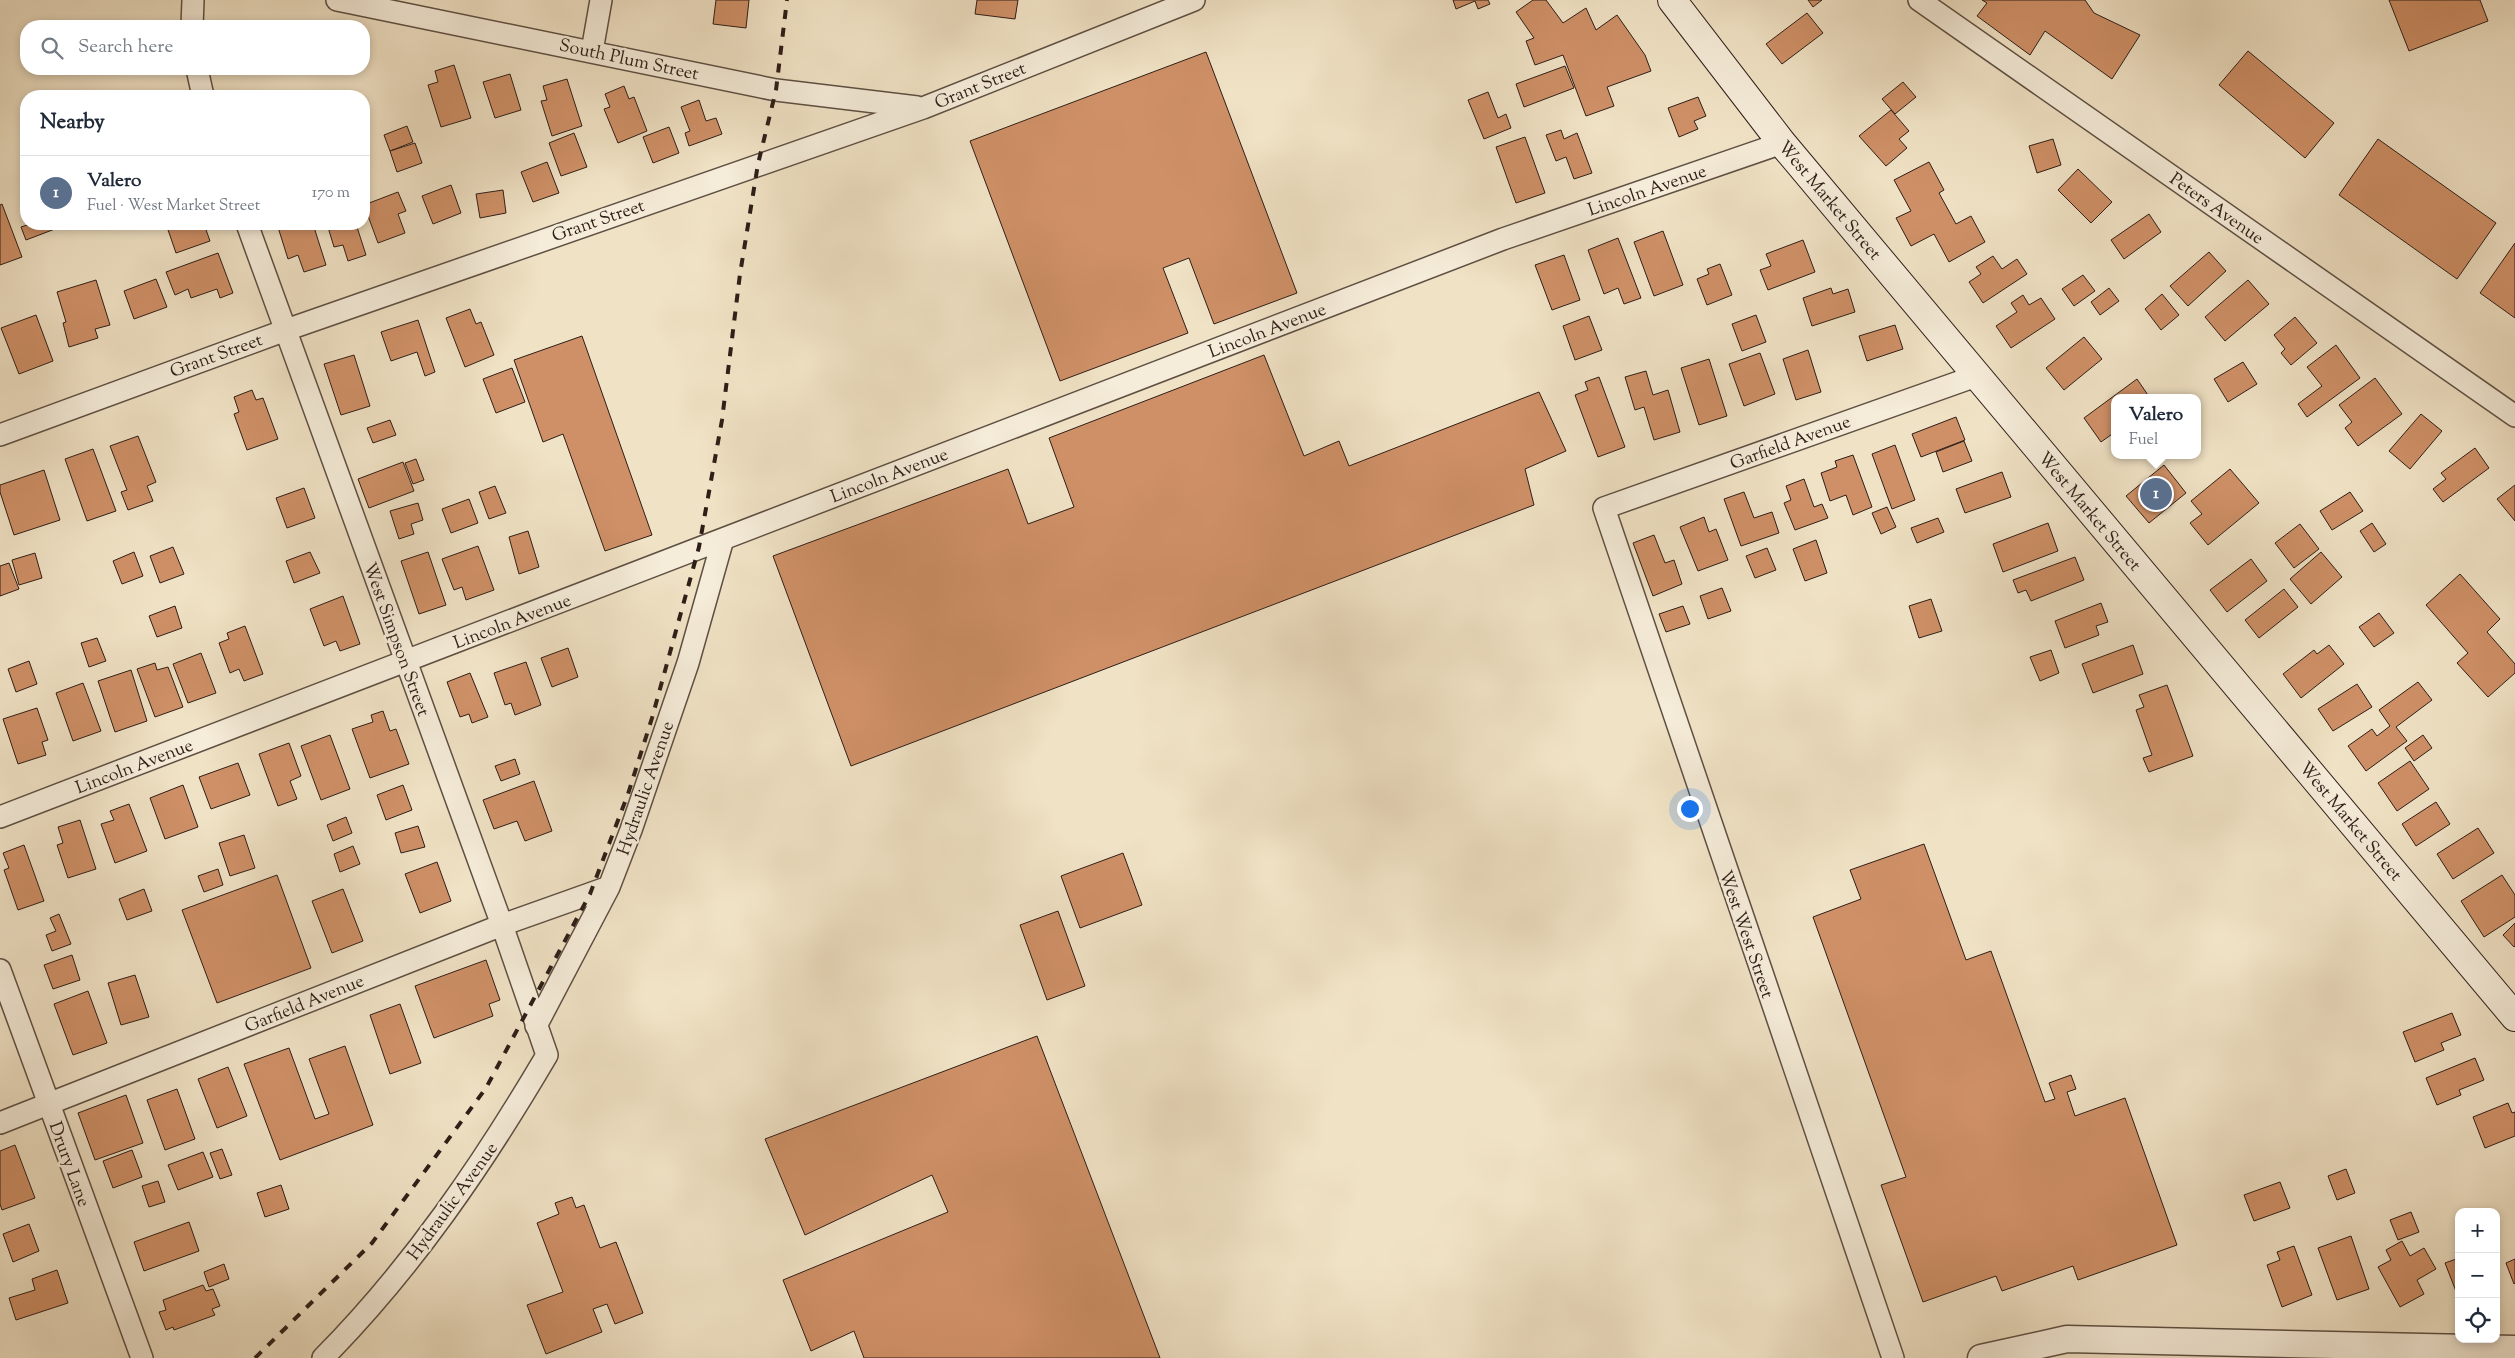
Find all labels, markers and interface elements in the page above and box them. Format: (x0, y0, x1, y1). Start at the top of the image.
search box (20, 20, 370, 75)
street label: South Plum Street (556, 33, 701, 88)
icon: search (38, 34, 66, 62)
text: Search here (78, 34, 173, 61)
street label: Grant Street (931, 57, 1030, 117)
text: Nearby (40, 108, 105, 138)
street label: West Market Street (1771, 136, 1886, 267)
street label: Lincoln Avenue (1585, 159, 1710, 224)
street label: Peters Avenue (2163, 167, 2268, 252)
text: Valero (87, 168, 141, 195)
text: 1 (53, 182, 59, 205)
text: 170 m (312, 182, 350, 205)
street label: Grant Street (549, 194, 649, 250)
text: Fuel · West Market Street (87, 195, 260, 218)
street label: Lincoln Avenue (1205, 298, 1330, 366)
street label: Grant Street (167, 328, 267, 386)
popup (2111, 394, 2201, 459)
text: Valero (2129, 402, 2183, 429)
street label: Garfield Avenue (1727, 410, 1855, 478)
text: Fuel (2129, 429, 2158, 452)
street label: Lincoln Avenue (827, 443, 952, 511)
street label: West Market Street (2031, 447, 2146, 578)
pin: 1 (2140, 475, 2172, 513)
street label: West Simpson Street (355, 559, 435, 720)
street label: Lincoln Avenue (450, 589, 575, 657)
street label: Hydraulic Avenue (612, 718, 682, 859)
street label: Lincoln Avenue (72, 734, 197, 802)
street label: West Market Street (2292, 757, 2407, 888)
your location (1677, 796, 1703, 822)
street label: West West Street (1711, 867, 1779, 1002)
street label: Garfield Avenue (241, 969, 368, 1041)
street label: Drury Lane (41, 1118, 96, 1211)
street label: Hydraulic Avenue (402, 1138, 505, 1267)
map controls (2455, 1208, 2500, 1343)
button: + (2455, 1208, 2500, 1253)
button: − (2455, 1253, 2500, 1298)
button: locate (2455, 1298, 2500, 1343)

